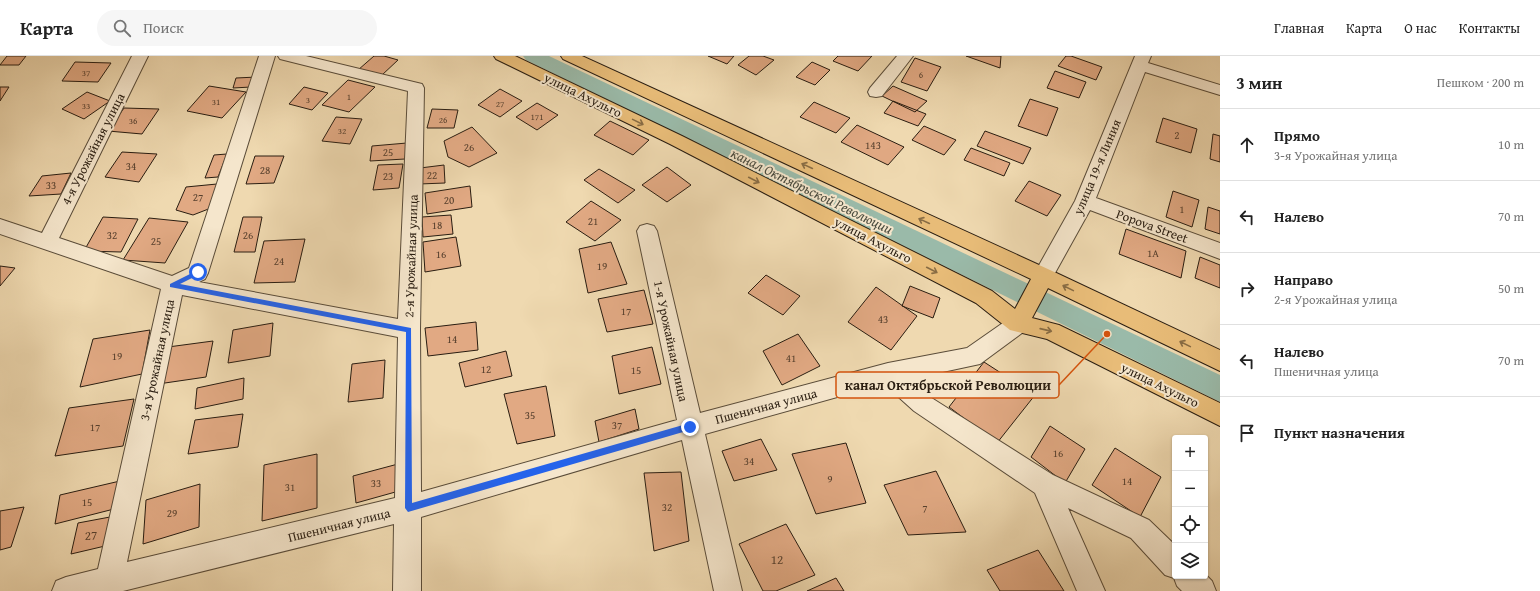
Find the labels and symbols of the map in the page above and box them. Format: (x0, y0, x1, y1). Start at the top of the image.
house number: 37 (82, 66, 90, 79)
street label: улица Ахульго (540, 68, 625, 122)
house number: 6 (919, 68, 923, 81)
street label: 4-я Урожайная улица (57, 89, 130, 208)
house number: 1 (347, 90, 351, 103)
house number: 3 (306, 93, 310, 106)
house number: 31 (212, 95, 220, 108)
house number: 27 (496, 97, 504, 110)
house number: 33 (82, 99, 90, 112)
house number: 171 (531, 110, 544, 123)
house number: 26 (439, 113, 447, 126)
house number: 36 (129, 114, 137, 127)
street label: улица 19-я Линия (1068, 116, 1126, 219)
one-way arrow (631, 119, 643, 126)
house number: 32 (338, 124, 346, 137)
house number: 2 (1174, 127, 1180, 143)
house number: 143 (865, 137, 881, 153)
house number: 26 (464, 139, 474, 155)
water label: канал Октябрьской Революции (728, 143, 896, 239)
house number: 25 (383, 144, 393, 160)
house number: 34 (126, 158, 136, 174)
house number: 28 (260, 162, 270, 178)
one-way arrow (801, 162, 813, 169)
house number: 22 (427, 167, 437, 183)
house number: 23 (383, 168, 393, 184)
house number: 33 (46, 177, 56, 193)
one-way arrow (748, 177, 760, 184)
house number: 27 (193, 189, 203, 205)
house number: 20 (444, 192, 454, 208)
street label: 2-я Урожайная улица (399, 193, 423, 318)
house number: 1 (1179, 201, 1185, 217)
street label: Popova Street (1113, 204, 1191, 248)
street label: улица Ахульго (830, 212, 915, 268)
house number: 21 (588, 213, 598, 229)
house number: 18 (432, 217, 442, 233)
one-way arrow (919, 217, 931, 224)
house number: 32 (107, 227, 117, 243)
house number: 26 (243, 227, 253, 243)
house number: 25 (151, 233, 161, 249)
house number: 1А (1147, 245, 1159, 261)
house number: 16 (436, 246, 446, 262)
house number: 24 (274, 253, 284, 269)
house number: 19 (597, 258, 607, 274)
route start (189, 263, 207, 281)
one-way arrow (926, 267, 938, 275)
street label: 1-я Урожайная улица (649, 279, 693, 404)
one-way arrow (1062, 284, 1074, 291)
street label: 3-я Урожайная улица (135, 297, 179, 422)
house number: 17 (621, 303, 631, 319)
house number: 43 (878, 311, 888, 327)
one-way arrow (1039, 326, 1052, 334)
house number: 14 (447, 331, 457, 347)
one-way arrow (1179, 340, 1191, 347)
house number: 19 (112, 348, 122, 364)
house number: 41 (786, 350, 796, 366)
street label: улица Ахульго (1117, 358, 1202, 412)
house number: 12 (481, 361, 491, 377)
house number: 15 (631, 362, 641, 378)
callout: канал Октябрьской Революции (836, 372, 1059, 398)
text: канал Октябрьской Революции (845, 375, 1051, 395)
street label: Пшеничная улица (713, 383, 820, 429)
house number: 35 (525, 407, 535, 423)
house number: 37 (612, 417, 622, 433)
route end (681, 418, 699, 436)
house number: 17 (90, 419, 100, 435)
house number: 16 (1053, 445, 1063, 461)
house number: 34 (744, 453, 754, 469)
house number: 9 (827, 471, 833, 487)
house number: 14 (1122, 473, 1132, 489)
house number: 33 (371, 475, 381, 491)
house number: 31 (285, 479, 295, 495)
house number: 15 (82, 494, 92, 510)
house number: 32 (662, 499, 672, 515)
house number: 7 (922, 500, 928, 516)
street label: Пшеничная улица (286, 503, 393, 547)
house number: 29 (167, 505, 177, 521)
house number: 27 (85, 526, 97, 545)
house number: 12 (771, 550, 783, 569)

